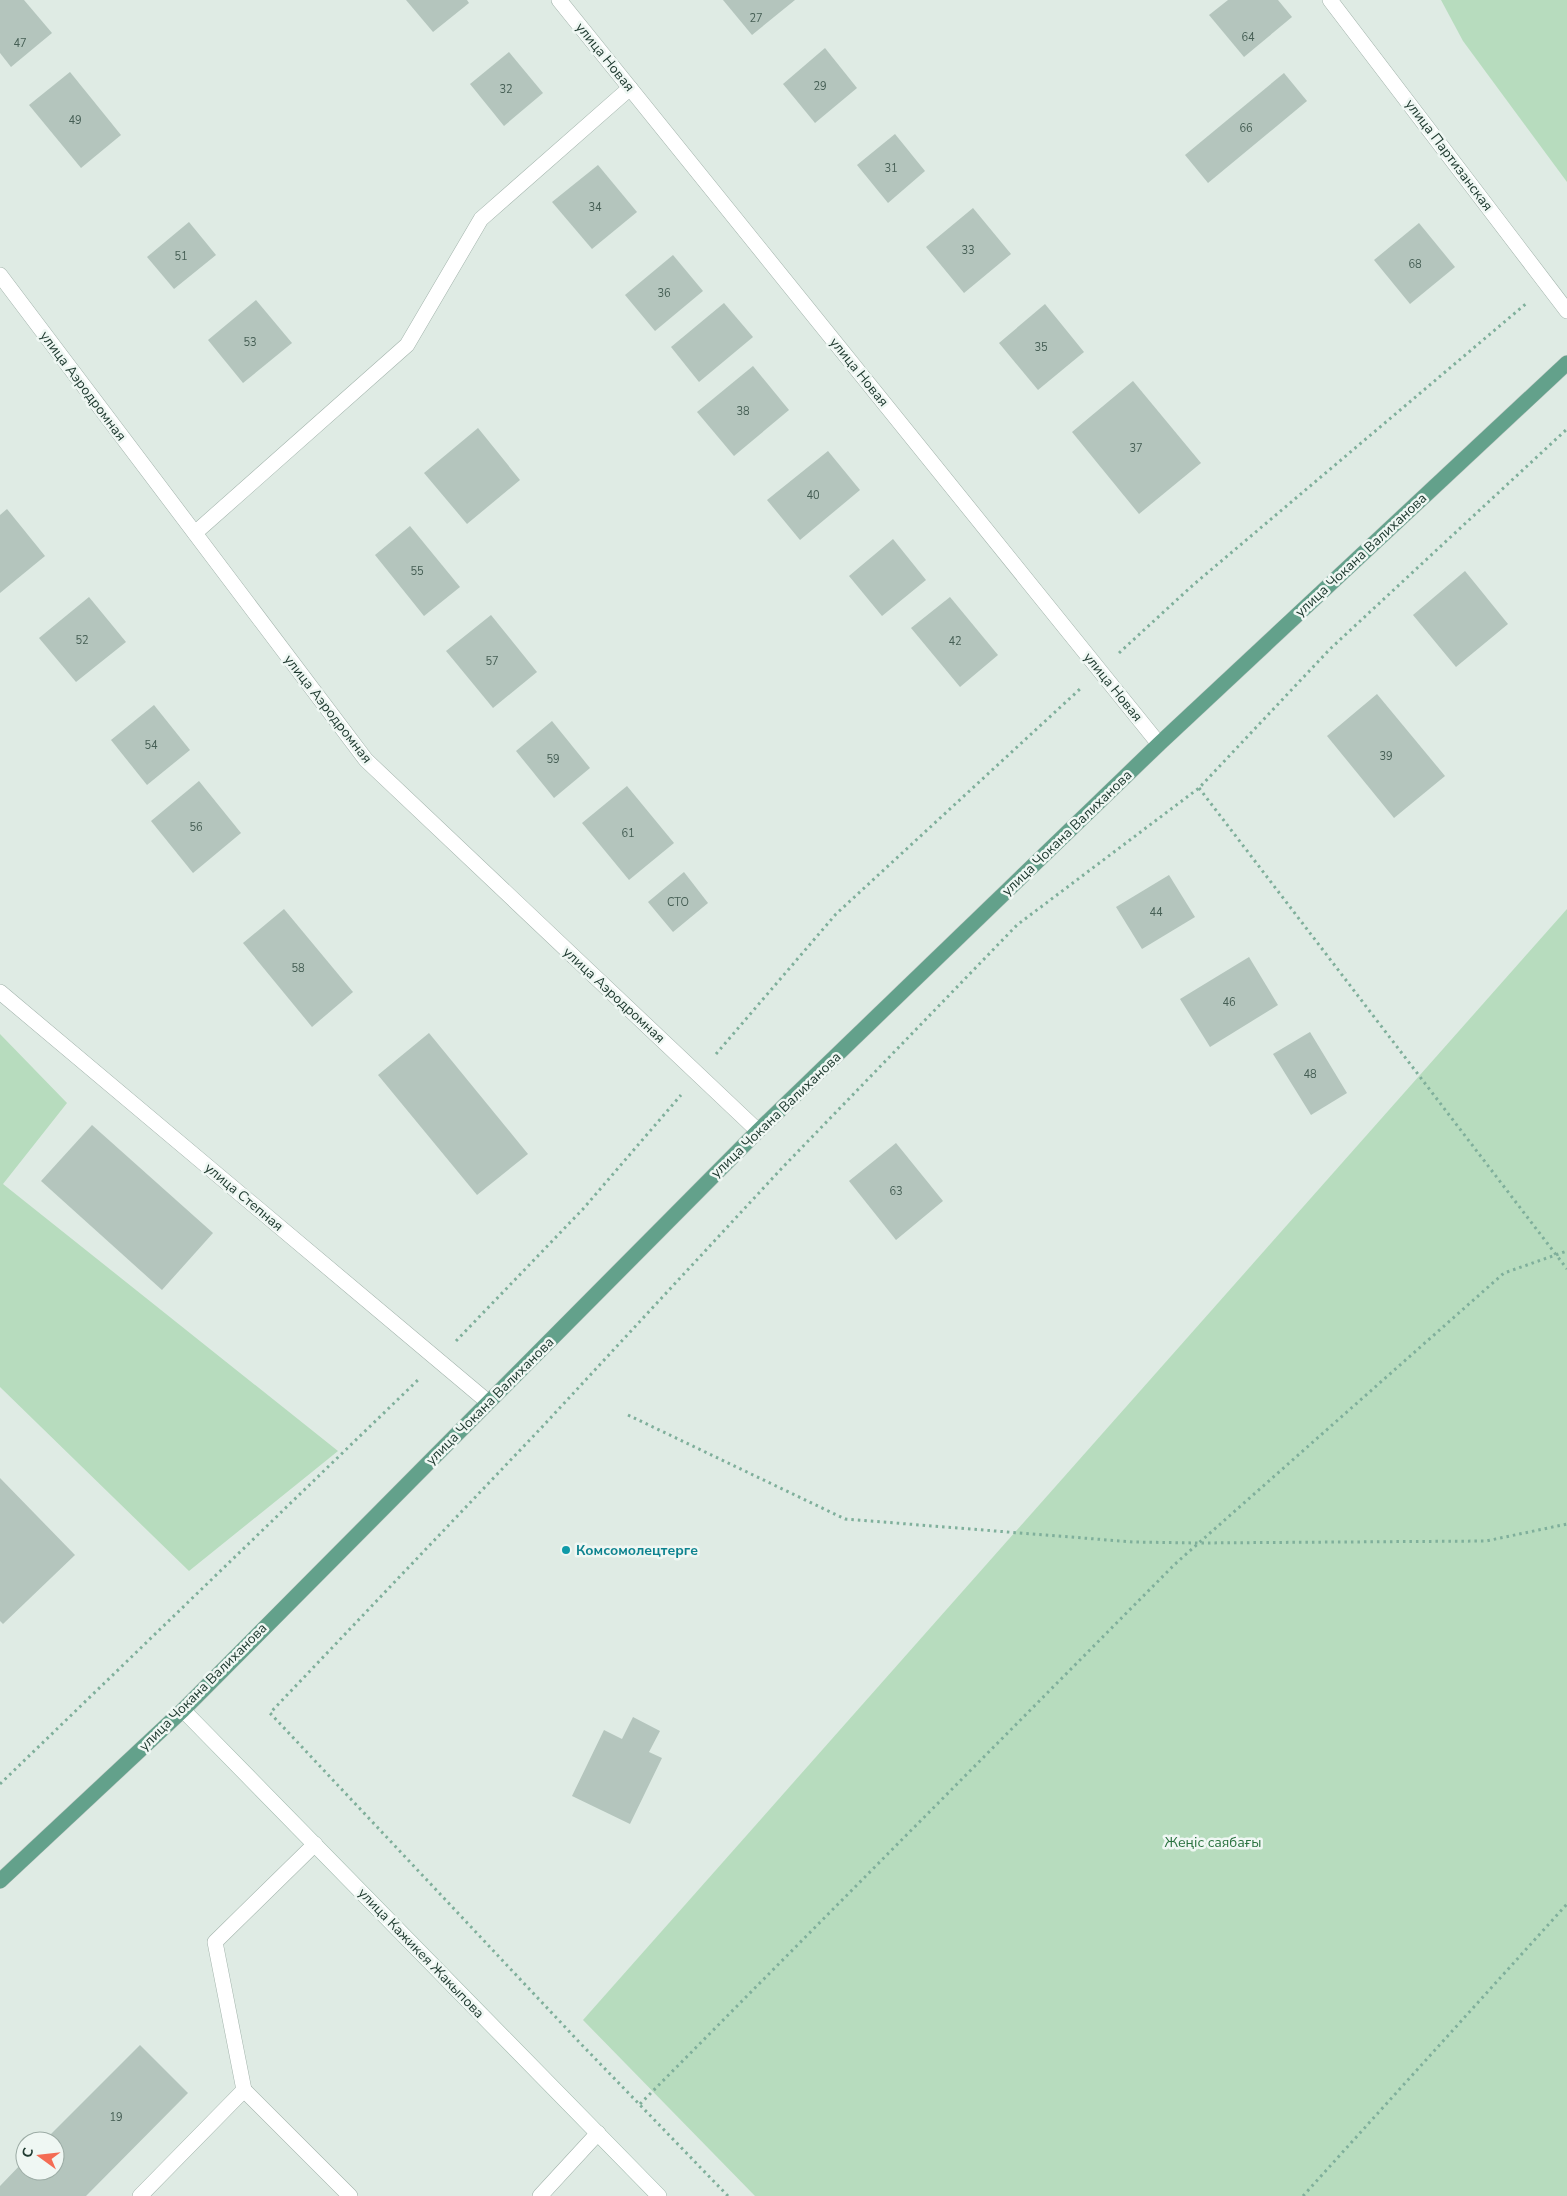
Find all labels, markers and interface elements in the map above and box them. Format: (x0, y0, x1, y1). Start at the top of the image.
house number: 27 (749, 11, 763, 26)
street label: улица Новая (571, 18, 639, 96)
house number: 64 (1241, 30, 1255, 45)
house number: 47 (13, 36, 27, 51)
house number: 29 (813, 79, 827, 94)
house number: 32 (499, 82, 513, 97)
street label: улица Партизанская (1401, 95, 1497, 215)
house number: 49 (68, 113, 82, 128)
house number: 66 (1239, 121, 1253, 136)
house number: 31 (884, 161, 898, 176)
house number: 34 (588, 200, 602, 215)
house number: 33 (961, 243, 975, 258)
house number: 51 (174, 249, 188, 264)
house number: 68 (1408, 257, 1422, 272)
house number: 36 (657, 286, 671, 301)
street label: улица Аэродромная (35, 327, 131, 445)
street label: улица Новая (825, 333, 893, 411)
house number: 53 (243, 335, 257, 350)
house number: 35 (1034, 340, 1048, 355)
house number: 38 (736, 404, 750, 419)
house number: 37 (1129, 441, 1143, 456)
house number: 40 (806, 488, 820, 503)
street label: улица Чокана Валиханова (1291, 489, 1431, 621)
house number: 55 (410, 564, 424, 579)
house number: 52 (75, 633, 89, 648)
house number: 42 (948, 634, 962, 649)
street label: улица Новая (1079, 648, 1147, 726)
street label: улица Аэродромная (280, 651, 376, 767)
house number: 57 (485, 654, 499, 669)
house number: 54 (144, 738, 158, 753)
house number: 39 (1379, 749, 1393, 764)
house number: 59 (546, 752, 560, 767)
street label: улица Чокана Валиханова (998, 766, 1136, 900)
house number: 56 (189, 820, 203, 835)
house number: 61 (621, 826, 635, 841)
house number: СТО (667, 895, 689, 910)
house number: 44 (1149, 905, 1163, 920)
street label: улица Аэродромная (559, 943, 669, 1047)
house number: 58 (291, 961, 305, 976)
house number: 46 (1222, 995, 1236, 1010)
street label: улица Чокана Валиханова (707, 1048, 845, 1182)
house number: 48 (1303, 1067, 1317, 1082)
street label: улица Степная (201, 1158, 287, 1236)
house number: 63 (889, 1184, 903, 1199)
street label: улица Чокана Валиханова (422, 1333, 558, 1469)
place label: Комсомолецтерге (576, 1541, 698, 1560)
marker: Комсомолецтерге (560, 1544, 572, 1556)
street label: улица Чокана Валиханова (135, 1619, 271, 1755)
park label: Жеңіс саябағы (1165, 1833, 1261, 1852)
street label: улица Кажикея Жакыпова (354, 1884, 488, 2022)
house number: 19 (109, 2110, 123, 2125)
north arrow (15, 2131, 65, 2181)
text: С (18, 2145, 38, 2160)

